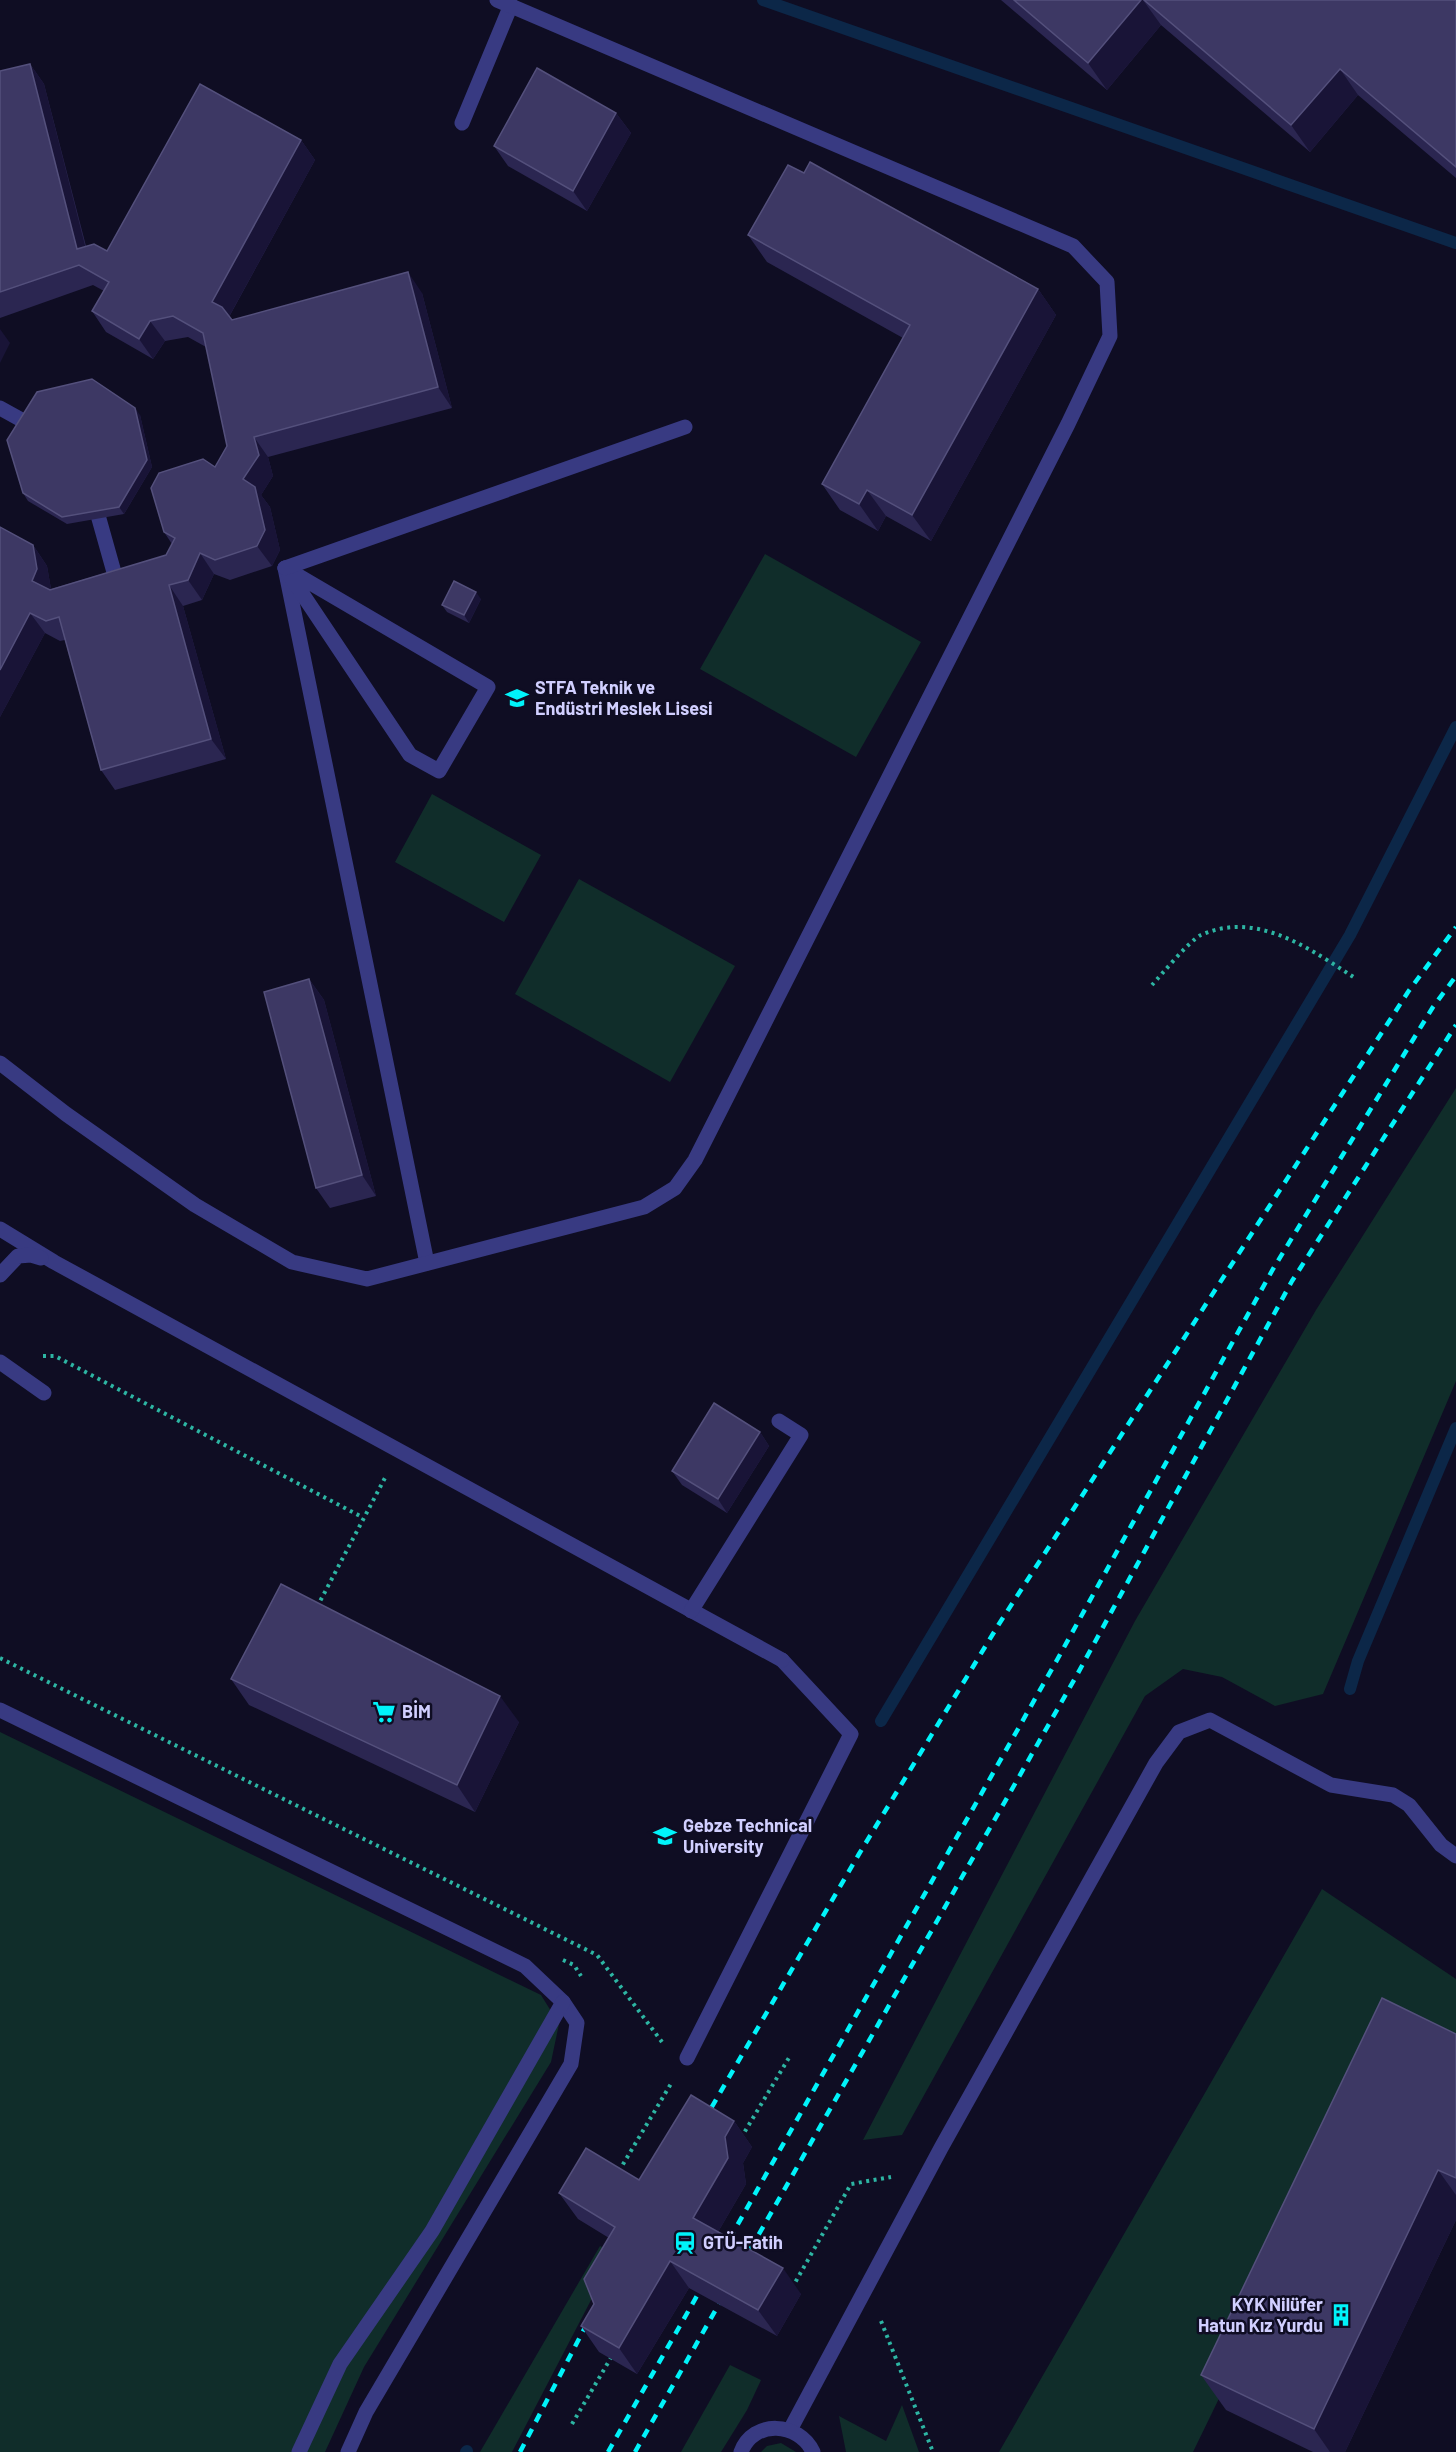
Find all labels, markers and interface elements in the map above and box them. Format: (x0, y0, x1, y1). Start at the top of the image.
place label: STFA Teknik ve Endüstri Meslek Lisesi (535, 676, 713, 719)
school or university icon: STFA Teknik ve Endüstri Meslek Lisesi (504, 685, 530, 711)
supermarket icon: BİM (371, 1699, 397, 1725)
place label: BİM (402, 1700, 431, 1722)
place label: Gebze Technical University (683, 1814, 812, 1857)
school or university icon: Gebze Technical University (652, 1823, 678, 1849)
station icon: GTÜ-Fatih (672, 2230, 698, 2256)
place label: GTÜ-Fatih (703, 2231, 783, 2253)
place label: KYK Nilüfer Hatun Kız Yurdu (1198, 2293, 1323, 2336)
building icon: KYK Nilüfer Hatun Kız Yurdu (1328, 2302, 1354, 2328)

